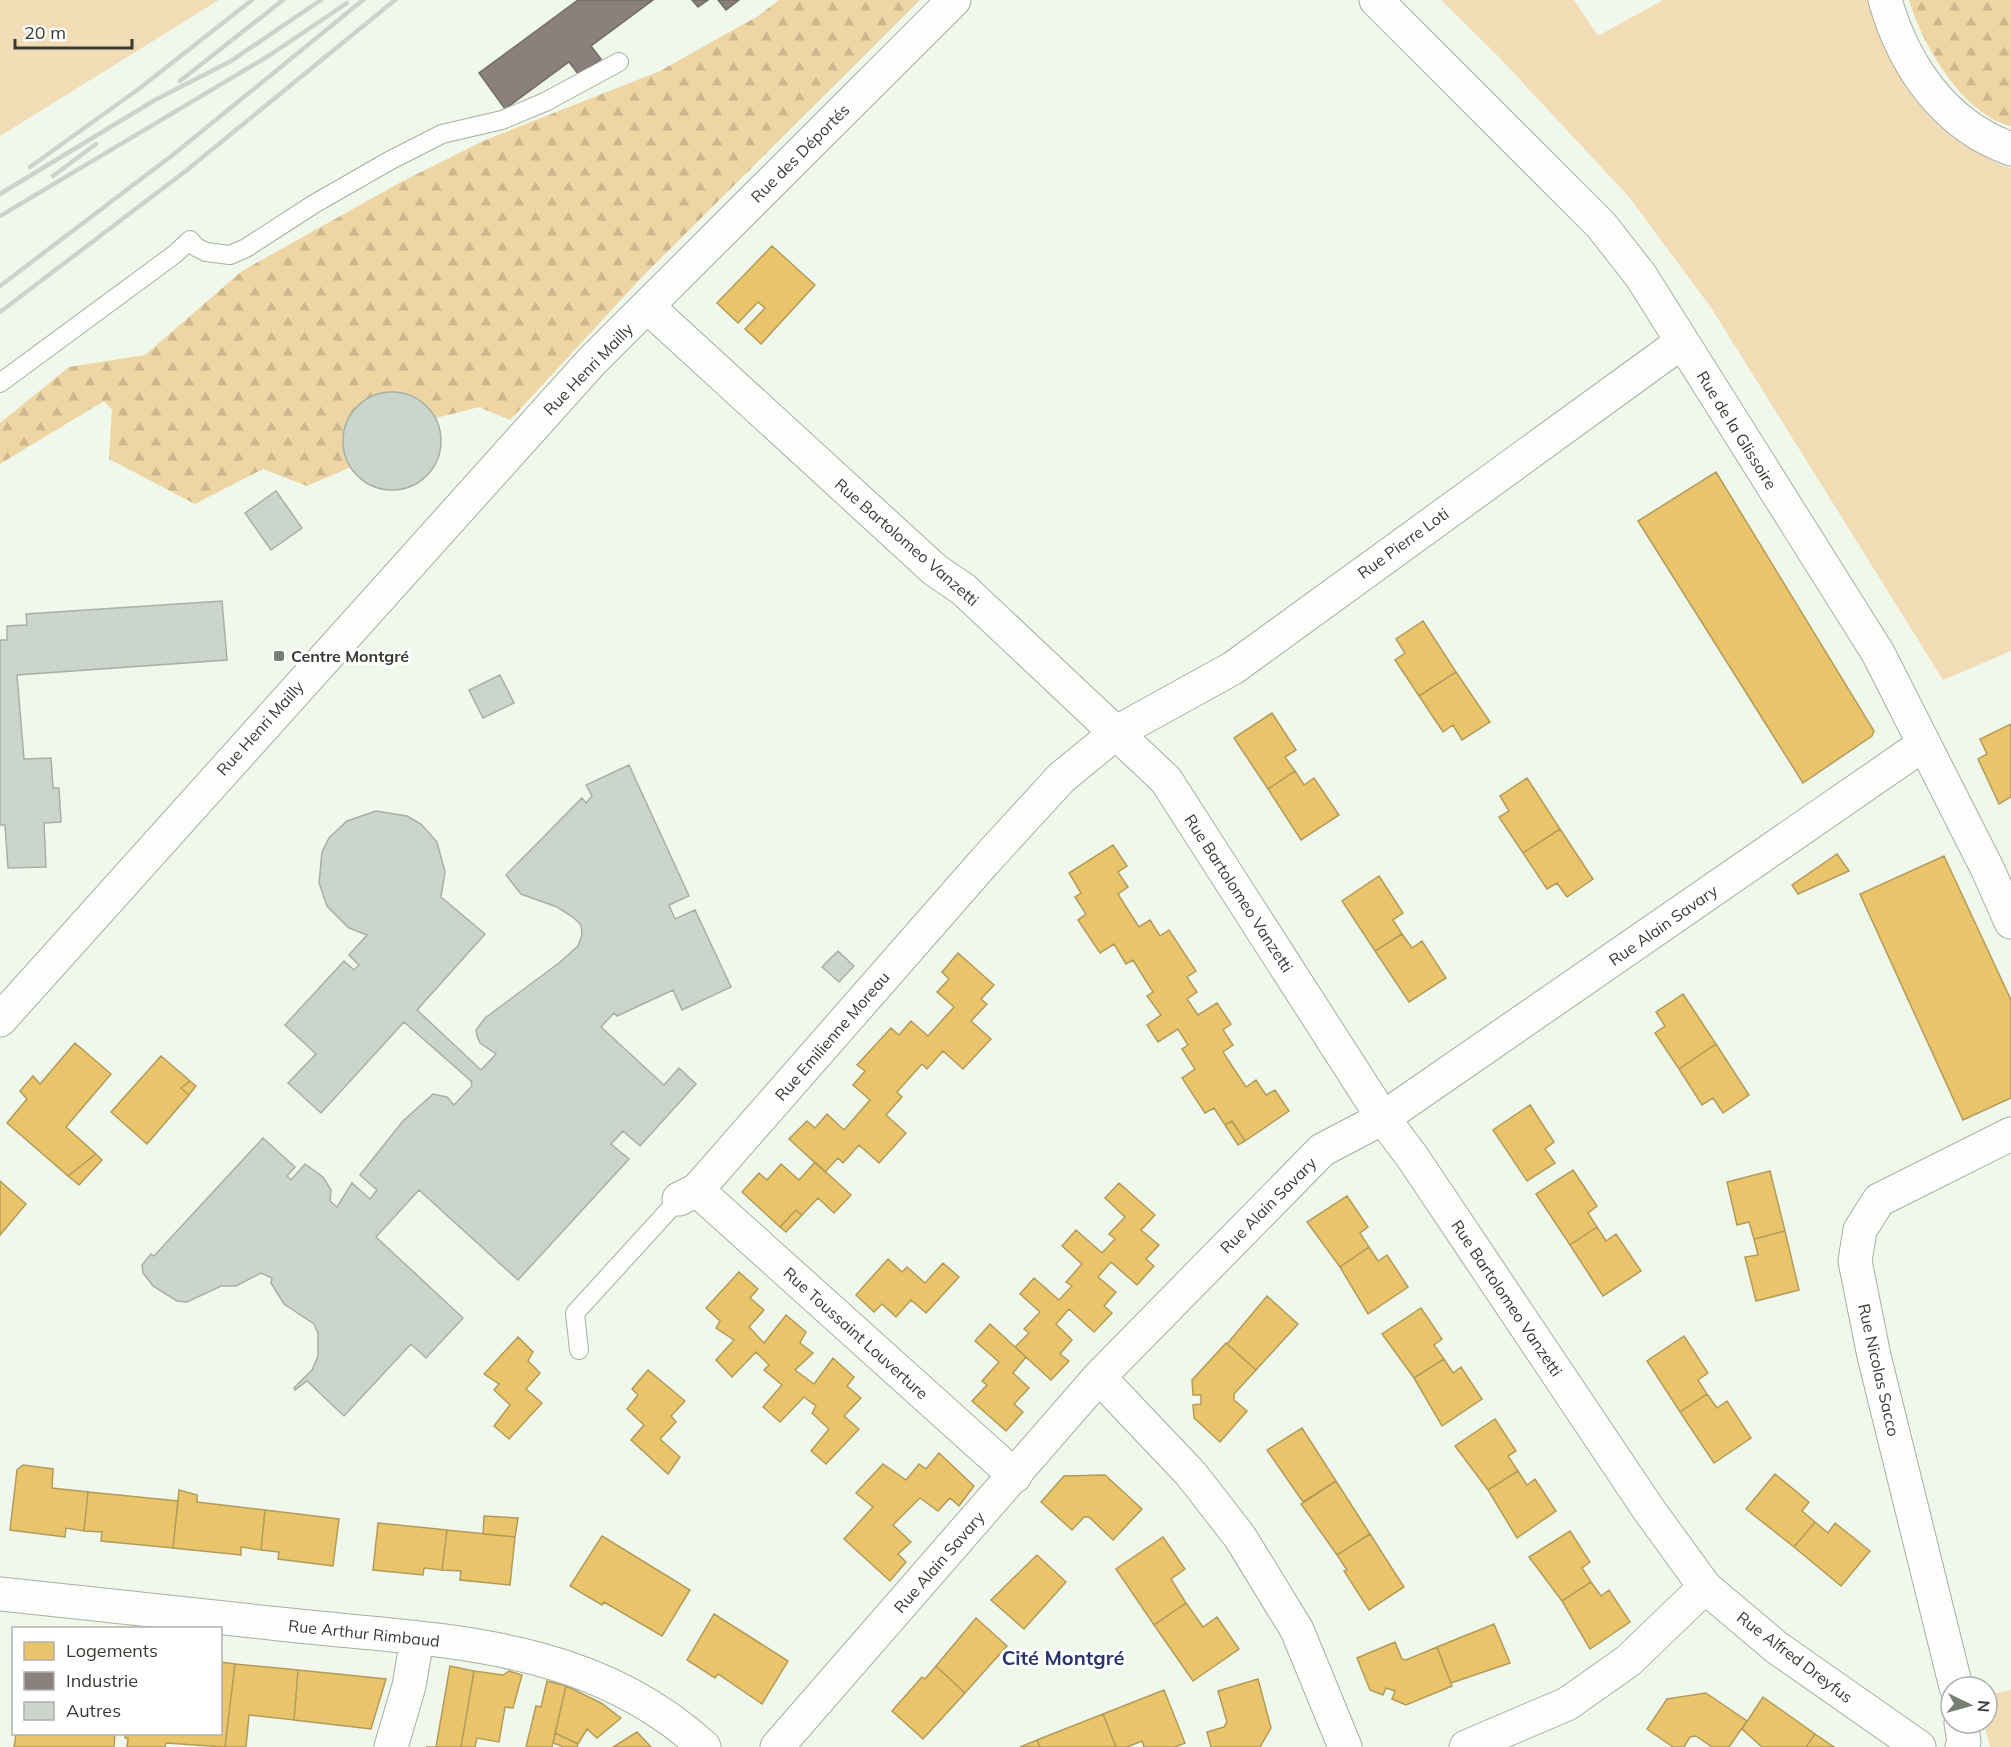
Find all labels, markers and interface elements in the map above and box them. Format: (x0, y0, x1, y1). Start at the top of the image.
scale bar (15, 12, 132, 50)
text: 20 m (24, 21, 66, 44)
street label: Rue des Déportés (746, 99, 854, 207)
street label: Rue Henri Mailly (539, 318, 637, 419)
street label: Rue de la Glissoire (1693, 367, 1781, 493)
street label: Rue Bartolomeo Vanzetti (831, 474, 983, 610)
street label: Rue Pierre Loti (1354, 503, 1452, 583)
place label: Centre Montgré (291, 646, 409, 666)
marker: Centre Montgré (272, 649, 286, 663)
street label: Rue Henri Mailly (212, 676, 308, 779)
street label: Rue Bartolomeo Vanzetti (1180, 810, 1298, 976)
street label: Rue Alain Savary (1605, 880, 1722, 970)
street label: Rue Emilienne Moreau (770, 967, 894, 1105)
street label: Rue Alain Savary (1216, 1152, 1321, 1257)
street label: Rue Bartolomeo Vanzetti (1447, 1216, 1567, 1380)
street label: Rue Toussaint Louverture (779, 1263, 933, 1403)
street label: Rue Nicolas Sacco (1854, 1302, 1904, 1438)
street label: Rue Alain Savary (889, 1507, 989, 1617)
street label: Rue Alfred Dreyfus (1733, 1607, 1857, 1707)
street label: Rue Arthur Rimbaud (287, 1615, 441, 1651)
legend (12, 1627, 222, 1735)
text: Logements (66, 1639, 158, 1662)
district label: Cité Montgré (1002, 1645, 1124, 1670)
text: Industrie (66, 1669, 138, 1692)
north arrow (1939, 1675, 1999, 1735)
text: Autres (66, 1699, 121, 1722)
text: N (1973, 1699, 1994, 1713)

